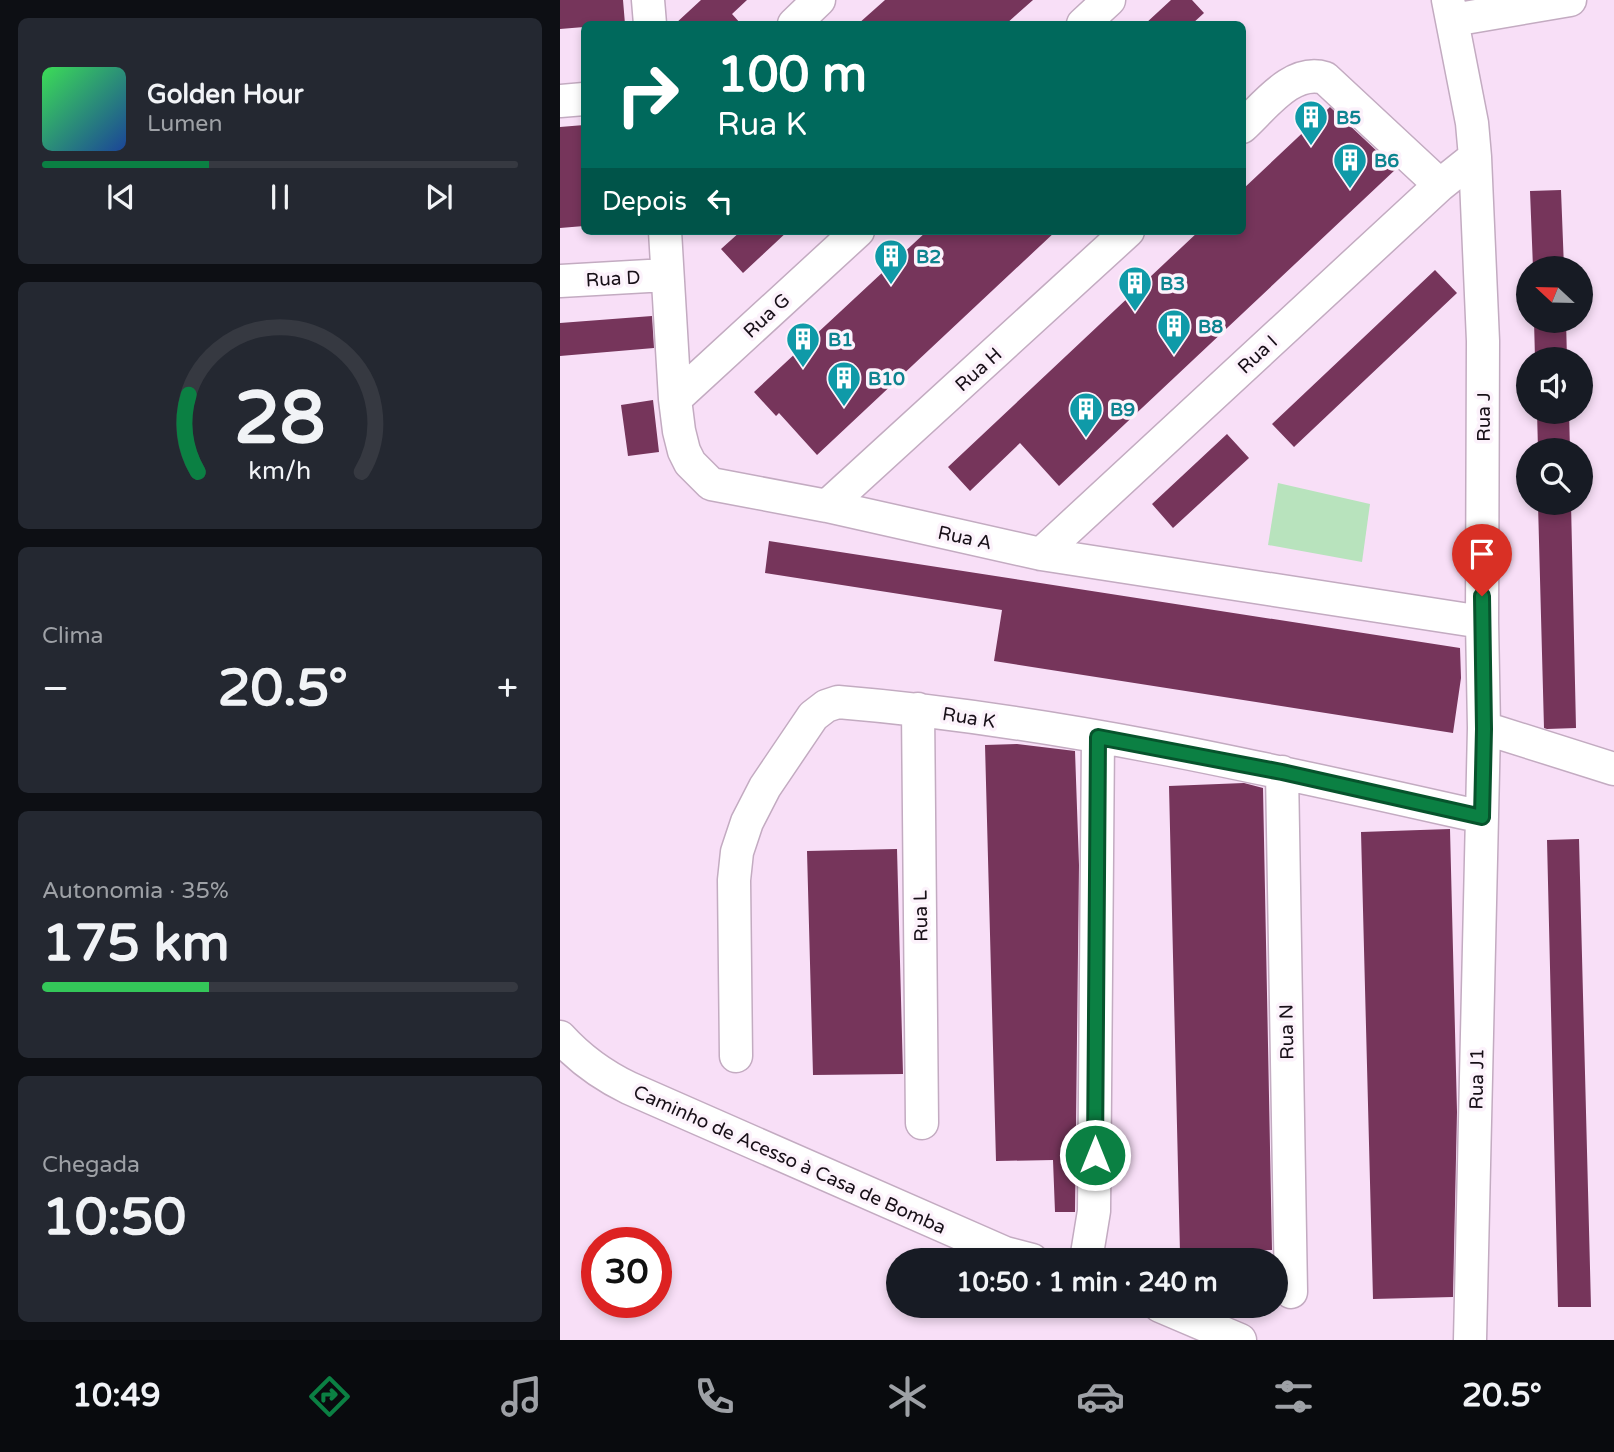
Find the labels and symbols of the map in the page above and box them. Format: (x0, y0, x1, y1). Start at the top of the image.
building icon: B5 (1292, 98, 1330, 147)
place label: B5 (1336, 107, 1361, 129)
building icon: B6 (1331, 141, 1369, 190)
place label: B6 (1374, 150, 1399, 172)
building icon: B2 (872, 237, 910, 286)
place label: B2 (916, 246, 941, 268)
north arrow (1516, 256, 1592, 332)
building icon: B3 (1116, 264, 1154, 313)
street label: Rua D (585, 267, 641, 291)
place label: B3 (1160, 273, 1185, 295)
street label: Rua G (739, 289, 794, 343)
building icon: B8 (1155, 307, 1193, 356)
place label: B8 (1198, 316, 1223, 338)
building icon: B1 (784, 320, 822, 369)
place label: B1 (828, 329, 853, 351)
street label: Rua I (1233, 331, 1282, 379)
street label: Rua H (951, 343, 1006, 396)
building icon: B10 (825, 359, 863, 408)
place label: B10 (868, 368, 905, 390)
building icon: B9 (1067, 390, 1105, 439)
street label: Rua J (1473, 392, 1495, 442)
place label: B9 (1110, 399, 1135, 421)
street label: Rua A (936, 522, 994, 554)
pin (1452, 524, 1512, 596)
street label: Rua K (941, 703, 997, 733)
street label: Rua L (910, 890, 932, 942)
street label: Rua N (1276, 1004, 1298, 1060)
street label: Rua J1 (1465, 1048, 1489, 1110)
street label: Caminho de Acesso à Casa de Bomba (630, 1081, 949, 1239)
position arrow (1058, 1118, 1132, 1192)
speed limit sign: 30 (581, 1227, 672, 1318)

